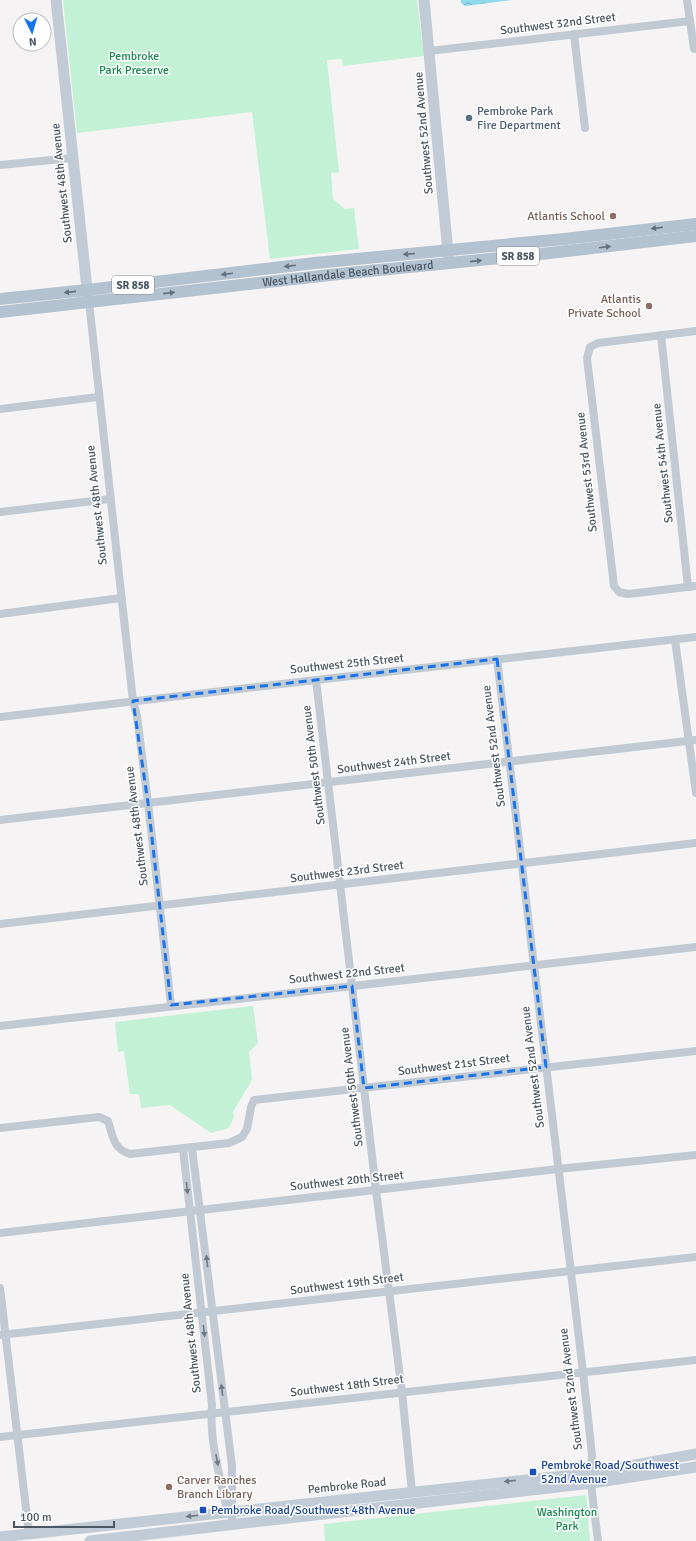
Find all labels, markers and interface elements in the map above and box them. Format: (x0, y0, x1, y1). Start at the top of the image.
street label: Southwest 32nd Street (499, 9, 617, 39)
north arrow (12, 12, 52, 52)
text: N (28, 35, 37, 48)
park label: Pembroke Park Preserve (99, 49, 169, 78)
street label: Southwest 52nd Avenue (411, 71, 437, 195)
place label: Pembroke Park Fire Department (477, 104, 561, 133)
marker: Pembroke Park Fire Department (464, 113, 474, 123)
street label: Southwest 48th Avenue (48, 122, 76, 244)
place label: Atlantis School (527, 209, 605, 224)
marker: Atlantis School (608, 211, 618, 221)
one-way arrow (651, 225, 663, 231)
one-way arrow (599, 244, 611, 250)
road number: SR 858 (497, 247, 539, 265)
one-way arrow (403, 251, 415, 257)
street label: West Hallandale Beach Boulevard (262, 257, 434, 290)
one-way arrow (469, 257, 482, 264)
one-way arrow (284, 263, 296, 269)
one-way arrow (221, 270, 233, 277)
road number: SR 858 (112, 276, 154, 294)
one-way arrow (64, 289, 76, 295)
one-way arrow (163, 290, 175, 296)
place label: Atlantis Private School (568, 292, 641, 321)
marker: Atlantis Private School (644, 301, 654, 311)
street label: Southwest 54th Avenue (649, 402, 677, 524)
street label: Southwest 53rd Avenue (573, 411, 601, 533)
street label: Southwest 48th Avenue (83, 444, 111, 566)
street label: Southwest 25th Street (289, 651, 405, 677)
street label: Southwest 52nd Avenue (479, 684, 509, 808)
street label: Southwest 50th Avenue (299, 704, 329, 826)
street label: Southwest 24th Street (336, 749, 452, 777)
street label: Southwest 48th Avenue (122, 765, 152, 887)
street label: Southwest 23rd Street (289, 858, 405, 886)
street label: Southwest 22nd Street (288, 960, 406, 988)
street label: Southwest 52nd Avenue (518, 1005, 548, 1129)
street label: Southwest 50th Avenue (337, 1026, 367, 1148)
street label: Southwest 21st Street (397, 1051, 511, 1079)
street label: Southwest 20th Street (289, 1168, 405, 1194)
one-way arrow (184, 1182, 190, 1194)
one-way arrow (203, 1255, 210, 1267)
street label: Southwest 19th Street (289, 1270, 405, 1298)
street label: Southwest 48th Avenue (177, 1272, 205, 1394)
one-way arrow (200, 1325, 207, 1337)
street label: Southwest 52nd Avenue (556, 1327, 586, 1451)
street label: Southwest 18th Street (289, 1372, 405, 1400)
one-way arrow (219, 1384, 225, 1396)
one-way arrow (214, 1454, 220, 1466)
place label: Pembroke Road/Southwest 52nd Avenue (541, 1458, 679, 1487)
marker: Pembroke Road/Southwest 52nd Avenue (528, 1467, 538, 1477)
place label: Carver Ranches Branch Library (177, 1473, 257, 1502)
street label: Pembroke Road (307, 1474, 387, 1498)
one-way arrow (504, 1478, 517, 1485)
marker: Carver Ranches Branch Library (164, 1482, 174, 1492)
scale bar (14, 1503, 114, 1529)
place label: Pembroke Road/Southwest 48th Avenue (211, 1503, 415, 1518)
marker: Pembroke Road/Southwest 48th Avenue (198, 1505, 208, 1515)
park label: Washington Park (537, 1505, 597, 1534)
text: 100 m (20, 1510, 52, 1525)
one-way arrow (186, 1513, 198, 1520)

